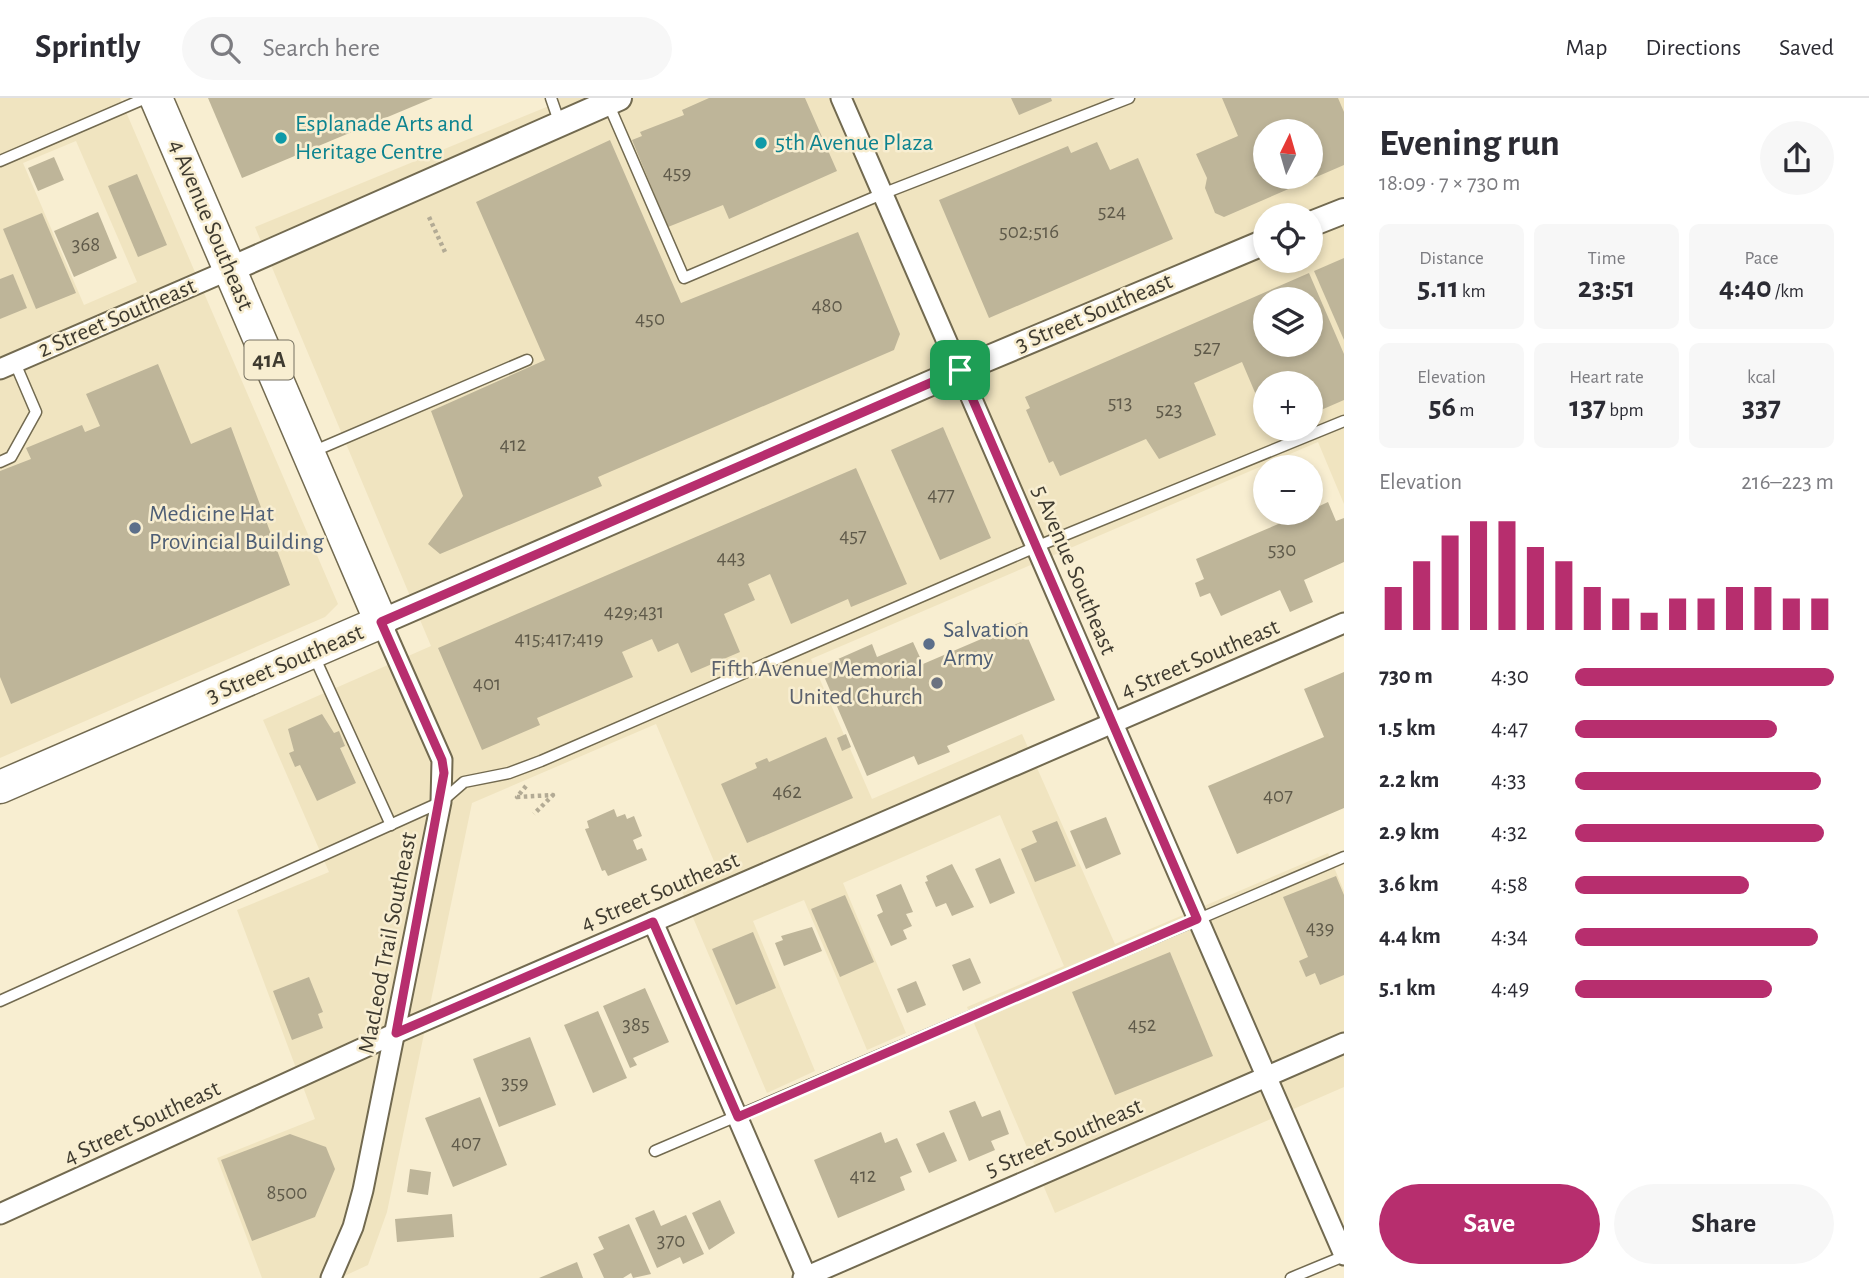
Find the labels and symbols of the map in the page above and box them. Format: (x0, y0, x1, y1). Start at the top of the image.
place label: Esplanade Arts and Heritage Centre (295, 112, 473, 164)
north arrow (1253, 119, 1323, 189)
marker: Esplanade Arts and Heritage Centre (273, 130, 289, 146)
place label: 5th Avenue Plaza (775, 131, 934, 155)
marker: 5th Avenue Plaza (753, 135, 769, 151)
street label: 4 Avenue Southeast (164, 136, 258, 314)
house number: 459 (663, 162, 691, 183)
house number: 524 (1098, 201, 1126, 222)
house number: 502;516 (999, 221, 1059, 242)
house number: 368 (72, 234, 100, 255)
street label: 3 Street Southeast (1012, 269, 1176, 357)
street label: 2 Street Southeast (35, 274, 200, 362)
house number: 480 (811, 295, 843, 316)
house number: 450 (635, 308, 665, 329)
house number: 527 (1193, 337, 1221, 358)
pin (930, 340, 990, 400)
road number: 41A (244, 341, 294, 380)
house number: 513 (1108, 392, 1132, 413)
house number: 523 (1156, 399, 1183, 420)
house number: 412 (500, 434, 526, 455)
street label: 5 Avenue Southeast (1027, 482, 1121, 659)
house number: 477 (927, 484, 955, 505)
place label: Medicine Hat Provincial Building (149, 502, 324, 554)
marker: Medicine Hat Provincial Building (127, 520, 143, 536)
house number: 457 (839, 525, 867, 546)
house number: 530 (1268, 539, 1296, 560)
house number: 443 (717, 547, 745, 568)
house number: 429;431 (604, 601, 664, 622)
street label: 4 Street Southeast (1117, 615, 1283, 703)
place label: Salvation Army (943, 618, 1029, 670)
street label: 3 Street Southeast (203, 620, 367, 708)
house number: 415;417;419 (515, 628, 604, 649)
marker: Salvation Army (921, 636, 937, 652)
place label: Fifth Avenue Memorial United Church (710, 657, 923, 709)
house number: 401 (473, 673, 501, 694)
marker: Fifth Avenue Memorial United Church (929, 675, 945, 691)
house number: 462 (772, 781, 802, 802)
house number: 407 (1263, 785, 1293, 806)
street label: MacLeod Trail Southeast (355, 830, 421, 1056)
street label: 4 Street Southeast (577, 848, 743, 936)
house number: 439 (1306, 917, 1334, 938)
house number: 385 (622, 1014, 650, 1035)
house number: 452 (1128, 1014, 1156, 1035)
house number: 359 (501, 1072, 529, 1093)
street label: 4 Street Southeast (60, 1076, 224, 1170)
street label: 5 Street Southeast (982, 1094, 1146, 1182)
house number: 407 (451, 1132, 481, 1153)
house number: 412 (850, 1165, 876, 1186)
house number: 8500 (267, 1182, 307, 1203)
house number: 370 (657, 1230, 685, 1251)

